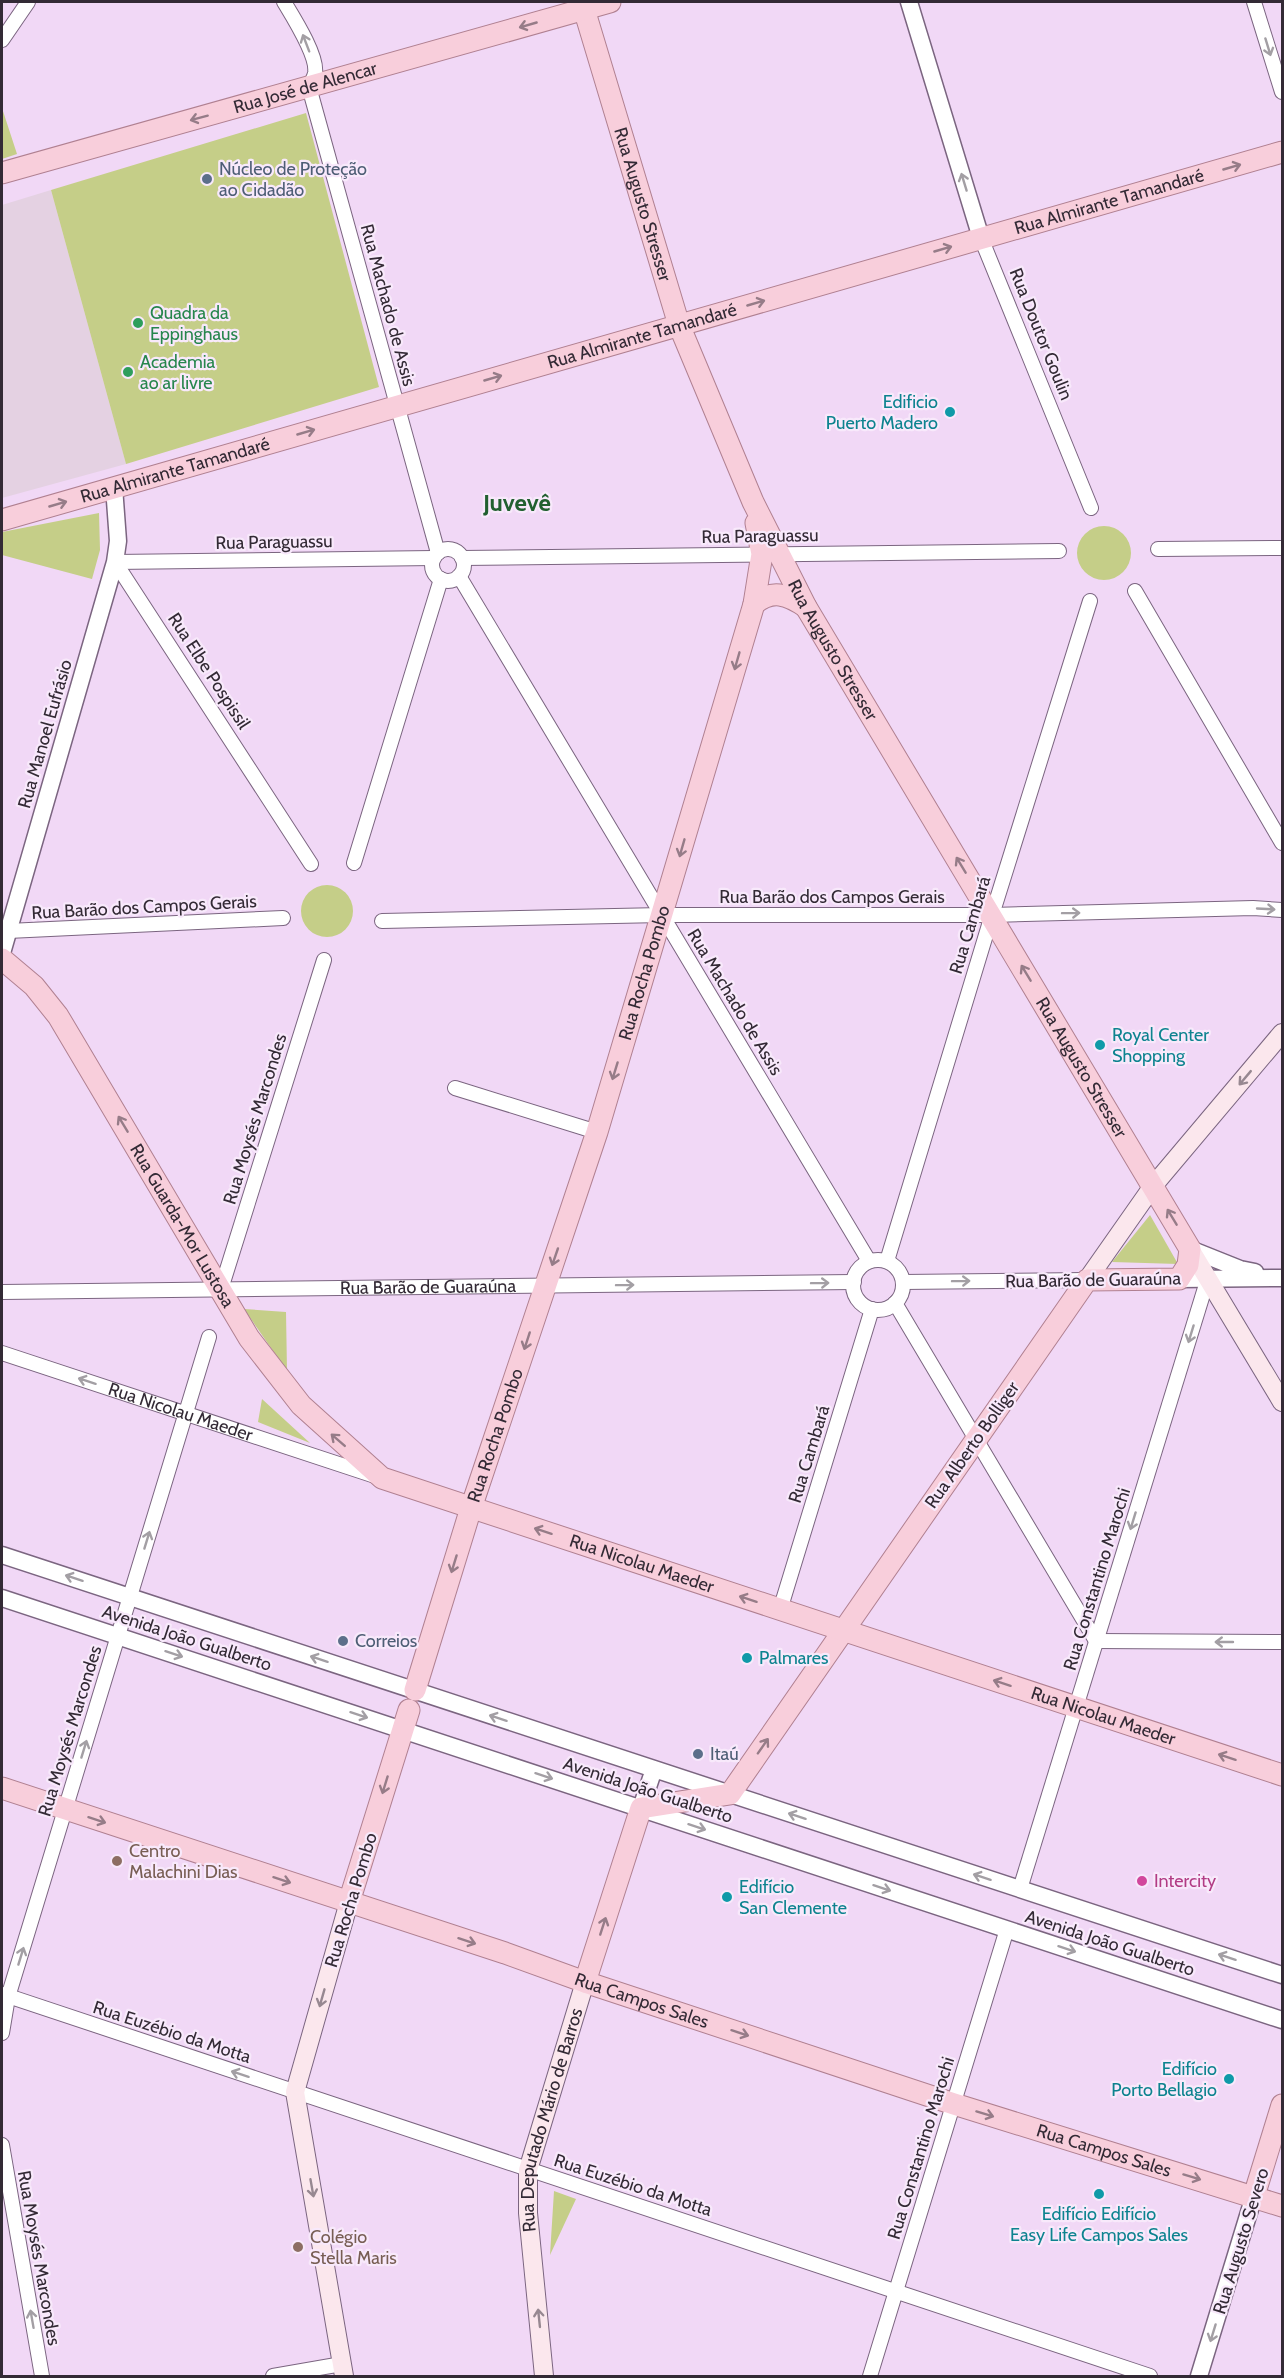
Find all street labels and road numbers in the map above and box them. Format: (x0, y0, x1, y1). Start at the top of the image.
street label: Rua José de Alencar (231, 57, 380, 118)
street label: Rua Augusto Stresser (609, 125, 676, 284)
street label: Rua Almirante Tamandaré (1012, 164, 1206, 239)
street label: Rua Machado de Assis (356, 222, 420, 388)
street label: Rua Doutor Goulin (1005, 265, 1077, 403)
street label: Rua Almirante Tamandaré (545, 298, 739, 374)
street label: Rua Almirante Tamandaré (78, 433, 272, 508)
street label: Rua Paraguassu (701, 524, 819, 548)
street label: Rua Paraguassu (215, 530, 333, 554)
street label: Rua Augusto Stresser (783, 576, 883, 725)
street label: Rua Elbe Pospissil (163, 609, 255, 734)
street label: Rua Manoel Eufrásio (13, 657, 77, 811)
street label: Rua Cambará (945, 873, 995, 977)
street label: Rua Barão dos Campos Gerais (719, 886, 945, 908)
street label: Rua Barão dos Campos Gerais (31, 890, 257, 924)
street label: Rua Rocha Pombo (614, 903, 675, 1043)
street label: Rua Machado de Assis (683, 925, 787, 1079)
street label: Rua Augusto Stresser (1031, 993, 1132, 1142)
street label: Rua Moysés Marcondes (219, 1031, 291, 1207)
street label: Rua Guarda-Mor Lustosa (125, 1140, 240, 1312)
street label: Rua Barão de Guaraúna (1005, 1267, 1182, 1293)
street label: Rua Barão de Guaraúna (340, 1275, 516, 1299)
street label: Rua Rocha Pombo (463, 1366, 528, 1505)
street label: Rua Alberto Bolliger (920, 1377, 1024, 1513)
street label: Rua Nicolau Maeder (106, 1378, 256, 1446)
street label: Rua Cambará (784, 1402, 834, 1506)
street label: Rua Constantino Marochi (1059, 1485, 1135, 1673)
street label: Rua Nicolau Maeder (567, 1530, 717, 1598)
street label: Avenida João Gualberto (100, 1600, 275, 1676)
street label: Rua Moysés Marcondes (34, 1643, 106, 1819)
street label: Rua Nicolau Maeder (1028, 1682, 1179, 1750)
street label: Avenida João Gualberto (561, 1752, 736, 1828)
street label: Rua Rocha Pombo (320, 1830, 382, 1970)
street label: Avenida João Gualberto (1023, 1905, 1198, 1981)
street label: Rua Campos Sales (572, 1968, 711, 2033)
street label: Rua Euzébio da Motta (90, 1996, 254, 2068)
street label: Rua Deputado Mário de Barros (517, 2005, 587, 2233)
street label: Rua Constantino Marochi (883, 2054, 959, 2242)
street label: Rua Campos Sales (1034, 2119, 1174, 2182)
street label: Rua Euzébio da Motta (551, 2149, 715, 2221)
street label: Rua Augusto Severo (1208, 2165, 1274, 2317)
street label: Rua Moysés Marcondes (13, 2169, 65, 2347)

